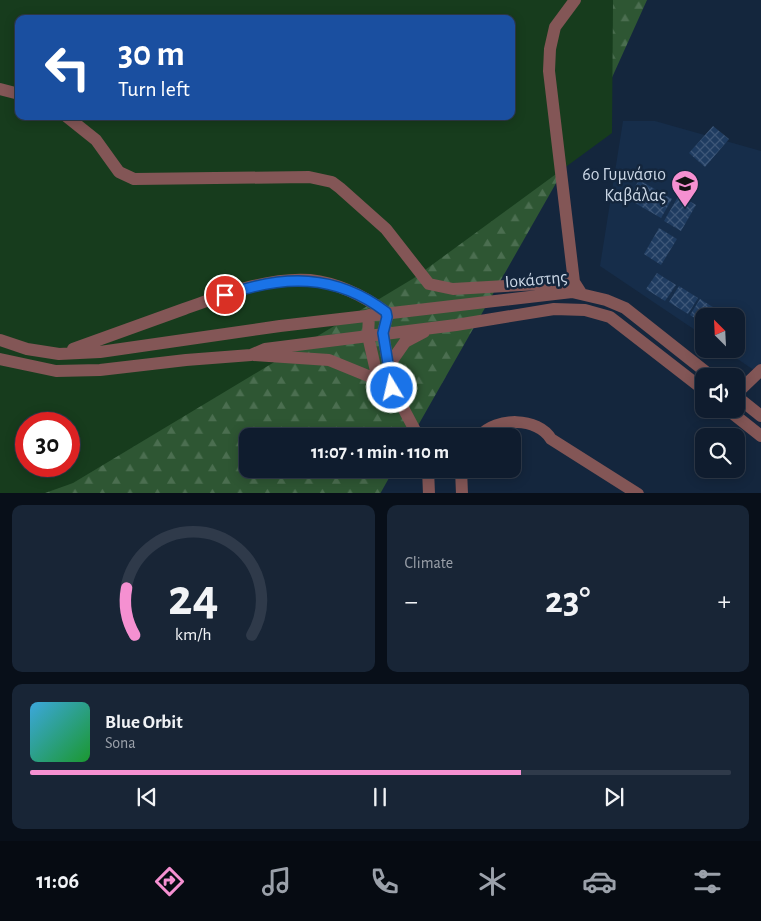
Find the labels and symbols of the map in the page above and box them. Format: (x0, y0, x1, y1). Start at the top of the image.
place label: 6ο Γυμνάσιο Καβάλας (582, 166, 666, 205)
school or university icon: 6ο Γυμνάσιο Καβάλας (670, 169, 700, 208)
street label: Ιοκάστης (504, 268, 568, 292)
pin (204, 274, 246, 316)
north arrow (695, 308, 745, 358)
position arrow (365, 361, 417, 413)
speed limit sign: 30 (15, 412, 80, 477)

